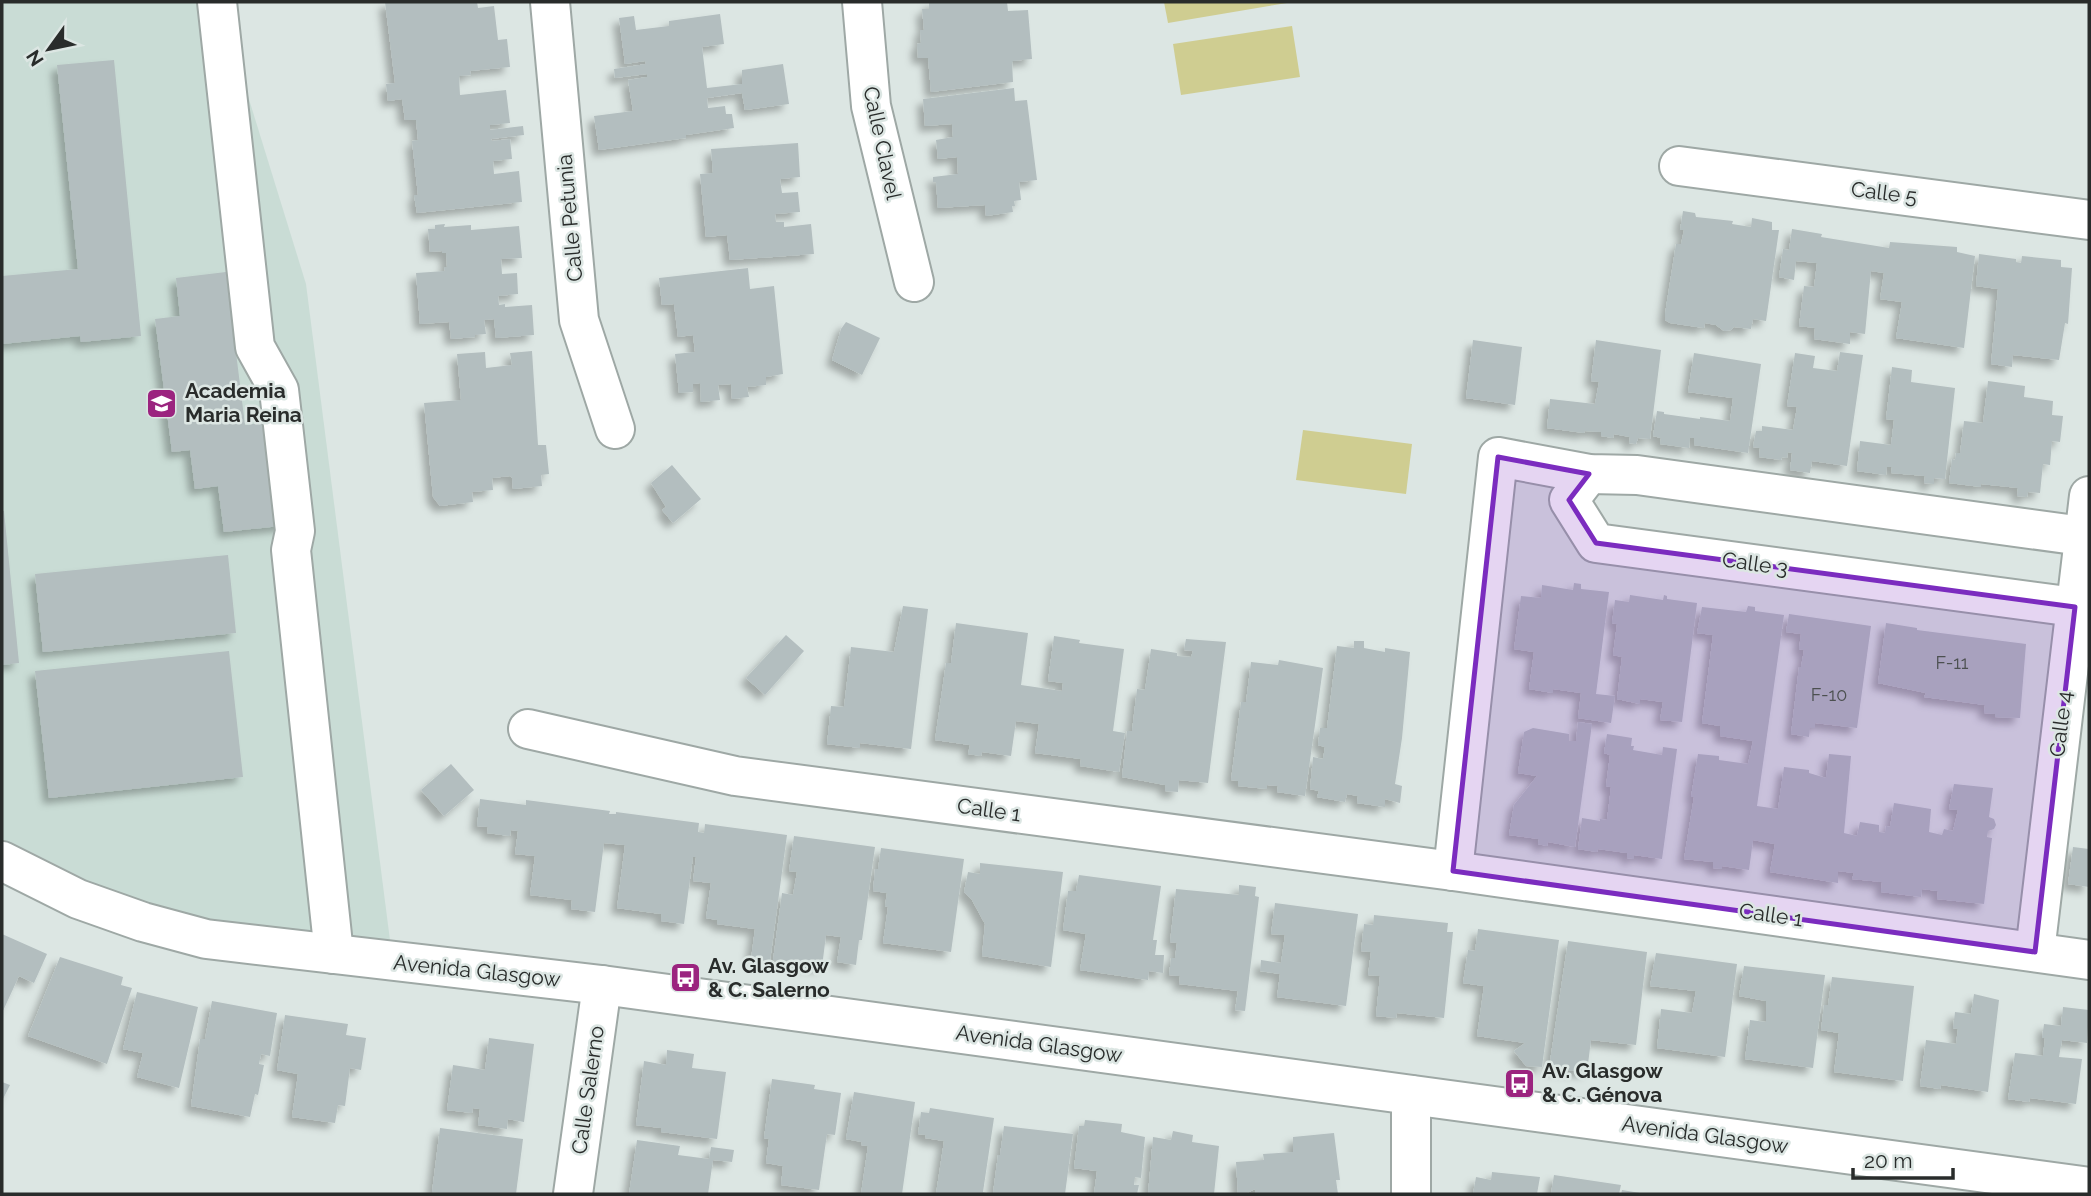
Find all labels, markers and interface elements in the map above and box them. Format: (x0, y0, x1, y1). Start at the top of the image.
north arrow (14, 14, 84, 84)
text: N (22, 46, 48, 70)
street label: Calle Clavel (858, 84, 907, 202)
street label: Calle Petunia (551, 153, 588, 283)
street label: Calle 5 (1850, 176, 1919, 209)
place label: Academia Maria Reina (185, 378, 302, 427)
school or university icon: Academia Maria Reina (145, 386, 179, 420)
street label: Calle 3 (1721, 547, 1790, 580)
house number: F-11 (1935, 652, 1969, 673)
house number: F-10 (1811, 684, 1847, 705)
street label: Calle 4 (2044, 689, 2077, 758)
street label: Calle 1 (956, 793, 1022, 826)
street label: Calle 1 (1738, 898, 1804, 931)
street label: Avenida Glasgow (392, 949, 562, 992)
place label: Av. Glasgow & C. Salerno (708, 953, 830, 1002)
bus stop icon: Av. Glasgow & C. Salerno (668, 961, 702, 995)
street label: Avenida Glasgow (954, 1019, 1124, 1068)
street label: Calle Salerno (566, 1024, 609, 1156)
place label: Av. Glasgow & C. Génova (1542, 1058, 1663, 1107)
bus stop icon: Av. Glasgow & C. Génova (1502, 1066, 1536, 1100)
street label: Avenida Glasgow (1620, 1110, 1790, 1159)
scale bar (1853, 1136, 1953, 1180)
text: 20 m (1864, 1148, 1912, 1173)

